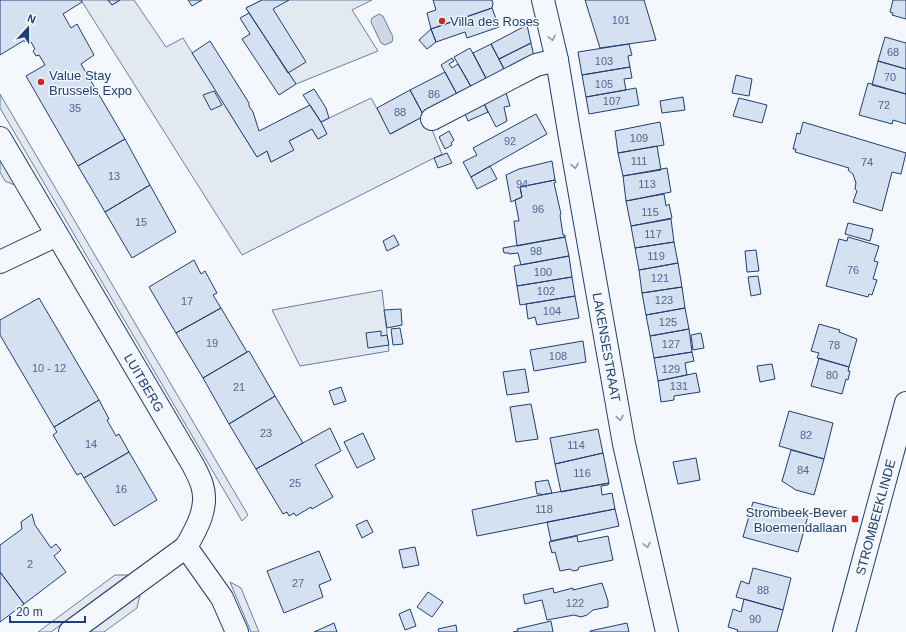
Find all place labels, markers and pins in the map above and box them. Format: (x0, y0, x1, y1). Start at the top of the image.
place label: Villa des Roses (450, 14, 540, 29)
marker: Villa des Roses (437, 16, 447, 26)
place label: Value Stay Brussels Expo (49, 68, 132, 98)
marker: Value Stay Brussels Expo (36, 77, 46, 87)
place label: Strombeek-Bever Bloemendallaan (746, 505, 848, 535)
marker: Strombeek-Bever Bloemendallaan (850, 514, 860, 524)

